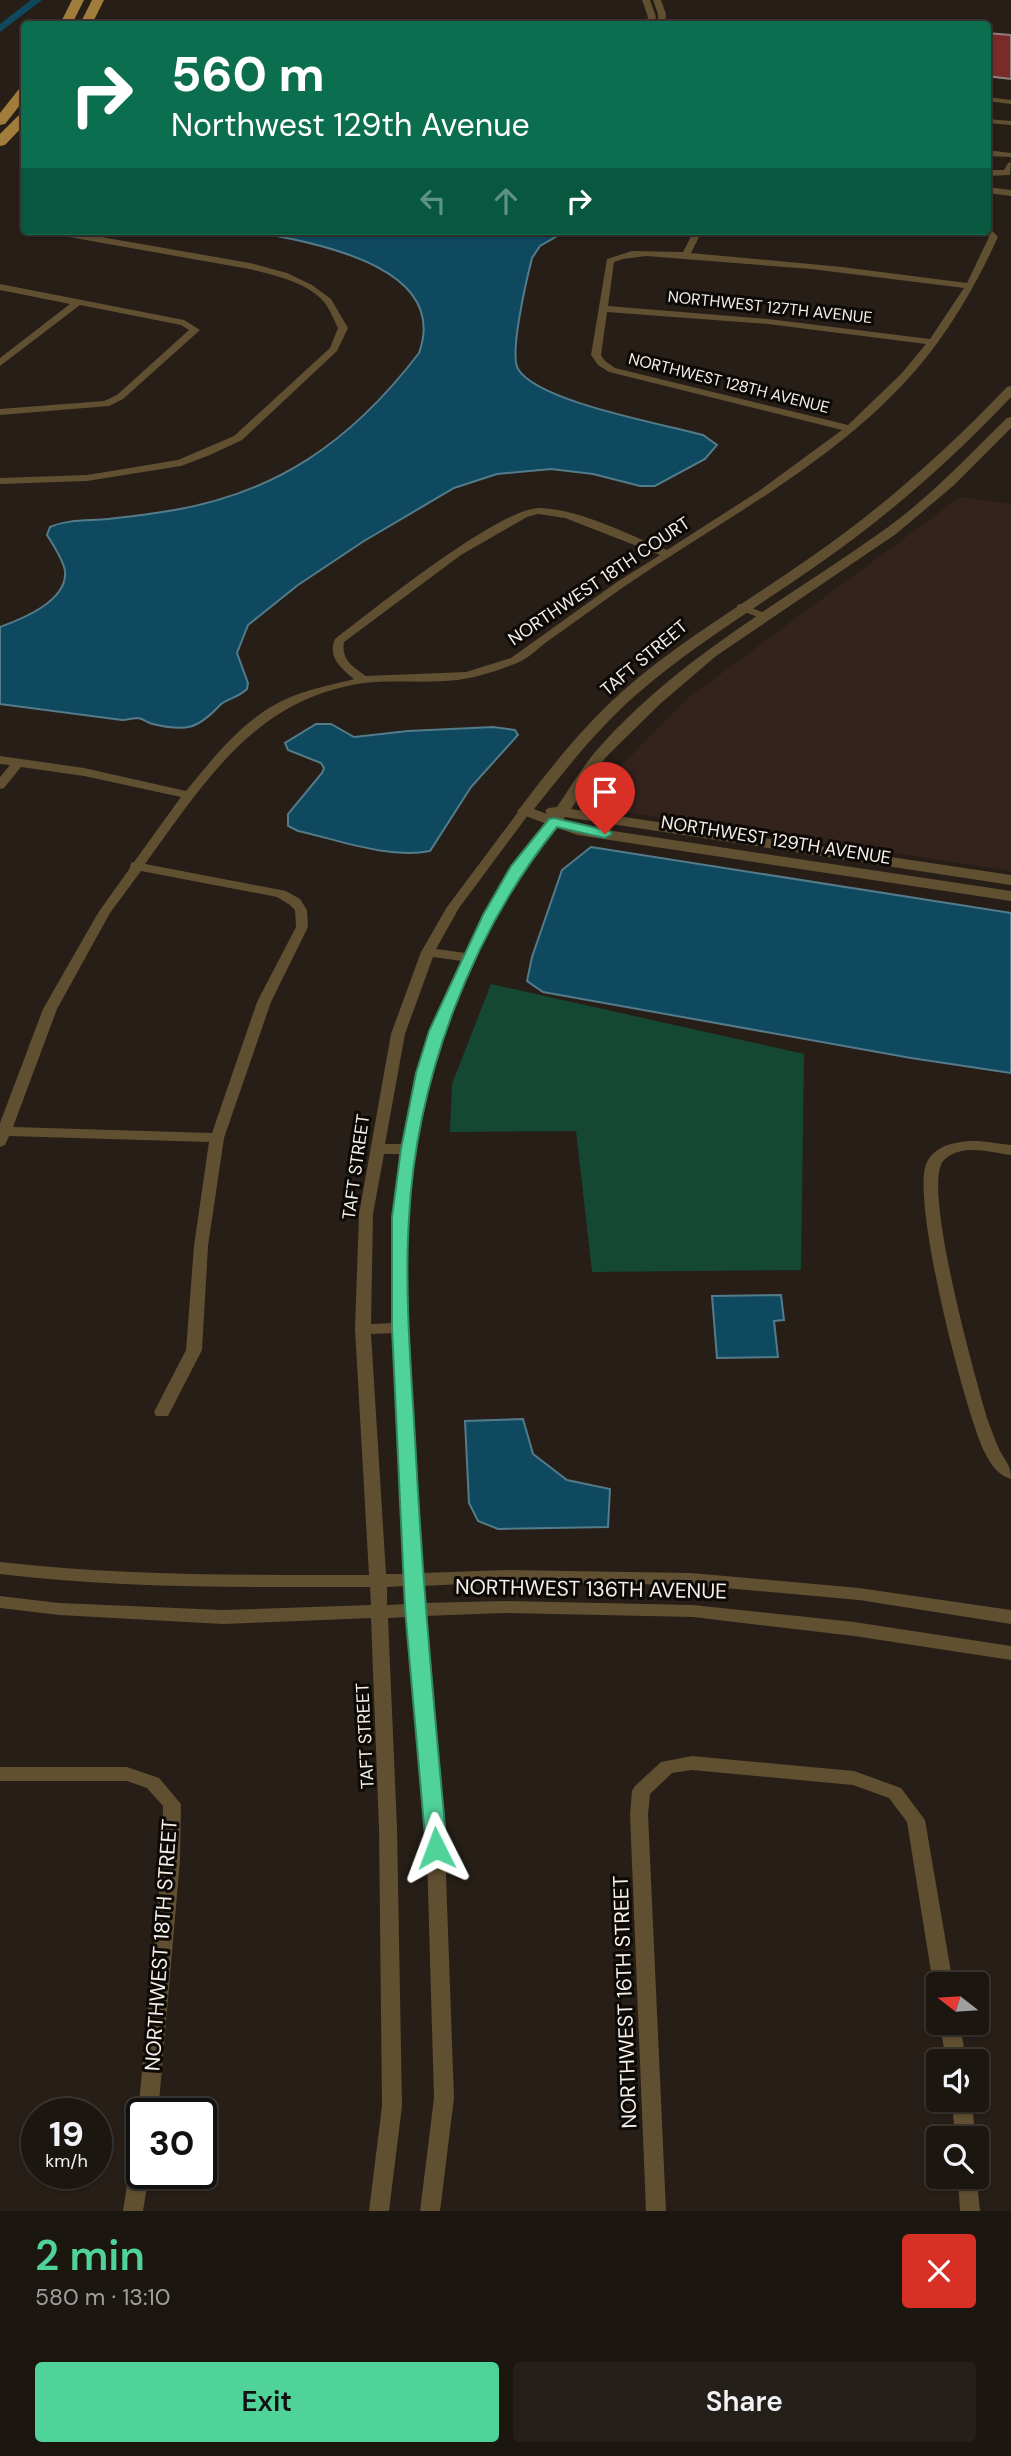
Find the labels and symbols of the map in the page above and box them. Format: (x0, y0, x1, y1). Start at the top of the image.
street label: NORTHWEST 127TH AVENUE (667, 286, 873, 328)
street label: NORTHWEST 128TH AVENUE (626, 348, 832, 418)
street label: NORTHWEST 18TH COURT (503, 511, 695, 651)
street label: TAFT STREET (595, 615, 693, 701)
pin (575, 762, 635, 834)
street label: NORTHWEST 129TH AVENUE (659, 810, 893, 870)
street label: TAFT STREET (337, 1113, 375, 1221)
street label: NORTHWEST 136TH AVENUE (455, 1573, 727, 1605)
street label: TAFT STREET (350, 1682, 380, 1790)
position arrow (399, 1811, 473, 1885)
street label: NORTHWEST 18TH STREET (138, 1818, 184, 2072)
street label: NORTHWEST 16TH STREET (607, 1875, 643, 2129)
north arrow (926, 1972, 989, 2035)
speed limit sign: 30 (126, 2098, 217, 2189)

